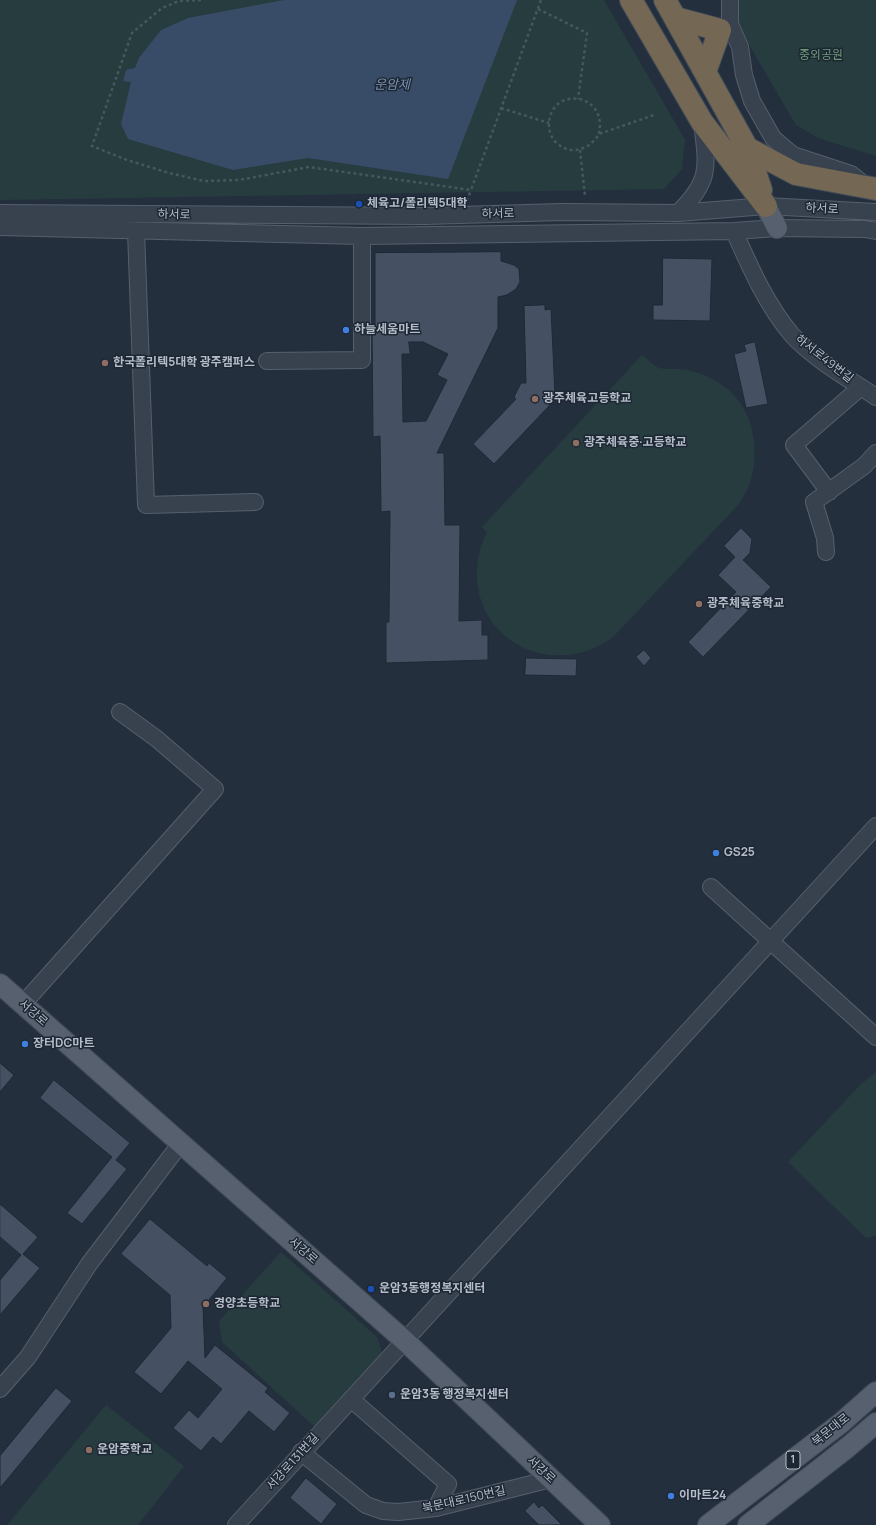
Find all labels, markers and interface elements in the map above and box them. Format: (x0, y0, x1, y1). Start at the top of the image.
park label: 중외공원 (799, 49, 843, 63)
water label: 운암제 (374, 77, 410, 93)
place label: 체육고/폴리텍5대학 (367, 197, 468, 211)
marker: 체육고/폴리텍5대학 (354, 199, 364, 209)
street label: 하서로 (805, 201, 839, 217)
street label: 하서로 (481, 207, 515, 221)
street label: 하서로 (157, 208, 191, 222)
place label: 하늘세움마트 (354, 323, 420, 337)
marker: 하늘세움마트 (341, 325, 351, 335)
street label: 하서로49번길 (792, 332, 856, 386)
place label: 한국폴리텍5대학 광주캠퍼스 (113, 356, 255, 370)
marker: 한국폴리텍5대학 광주캠퍼스 (100, 358, 110, 368)
place label: 광주체육고등학교 (543, 392, 631, 406)
marker: 광주체육고등학교 (530, 394, 540, 404)
place label: 광주체육중·고등학교 (584, 436, 687, 450)
marker: 광주체육중·고등학교 (571, 438, 581, 448)
place label: 광주체육중학교 (707, 597, 784, 611)
marker: 광주체육중학교 (694, 599, 704, 609)
place label: GS25 (724, 846, 755, 860)
marker: GS25 (711, 848, 721, 858)
street label: 서강로 (16, 997, 50, 1029)
place label: 장터DC마트 (33, 1037, 94, 1051)
marker: 장터DC마트 (20, 1039, 30, 1049)
street label: 서강로 (286, 1235, 320, 1267)
place label: 운암3동행정복지센터 (379, 1282, 485, 1296)
marker: 운암3동행정복지센터 (366, 1284, 376, 1294)
place label: 경양초등학교 (214, 1297, 280, 1311)
marker: 경양초등학교 (201, 1299, 211, 1309)
place label: 운암3동 행정복지센터 (400, 1388, 509, 1402)
marker: 운암3동 행정복지센터 (387, 1390, 397, 1400)
street label: 북문대로 (809, 1411, 853, 1449)
street label: 서강로131번길 (264, 1431, 322, 1493)
place label: 운암중학교 (97, 1443, 152, 1457)
marker: 운암중학교 (84, 1445, 94, 1455)
road number: 1 (786, 1451, 800, 1469)
street label: 서강로 (524, 1453, 558, 1487)
street label: 북문대로150번길 (421, 1483, 507, 1517)
place label: 이마트24 (679, 1489, 726, 1503)
marker: 이마트24 (666, 1491, 676, 1501)

